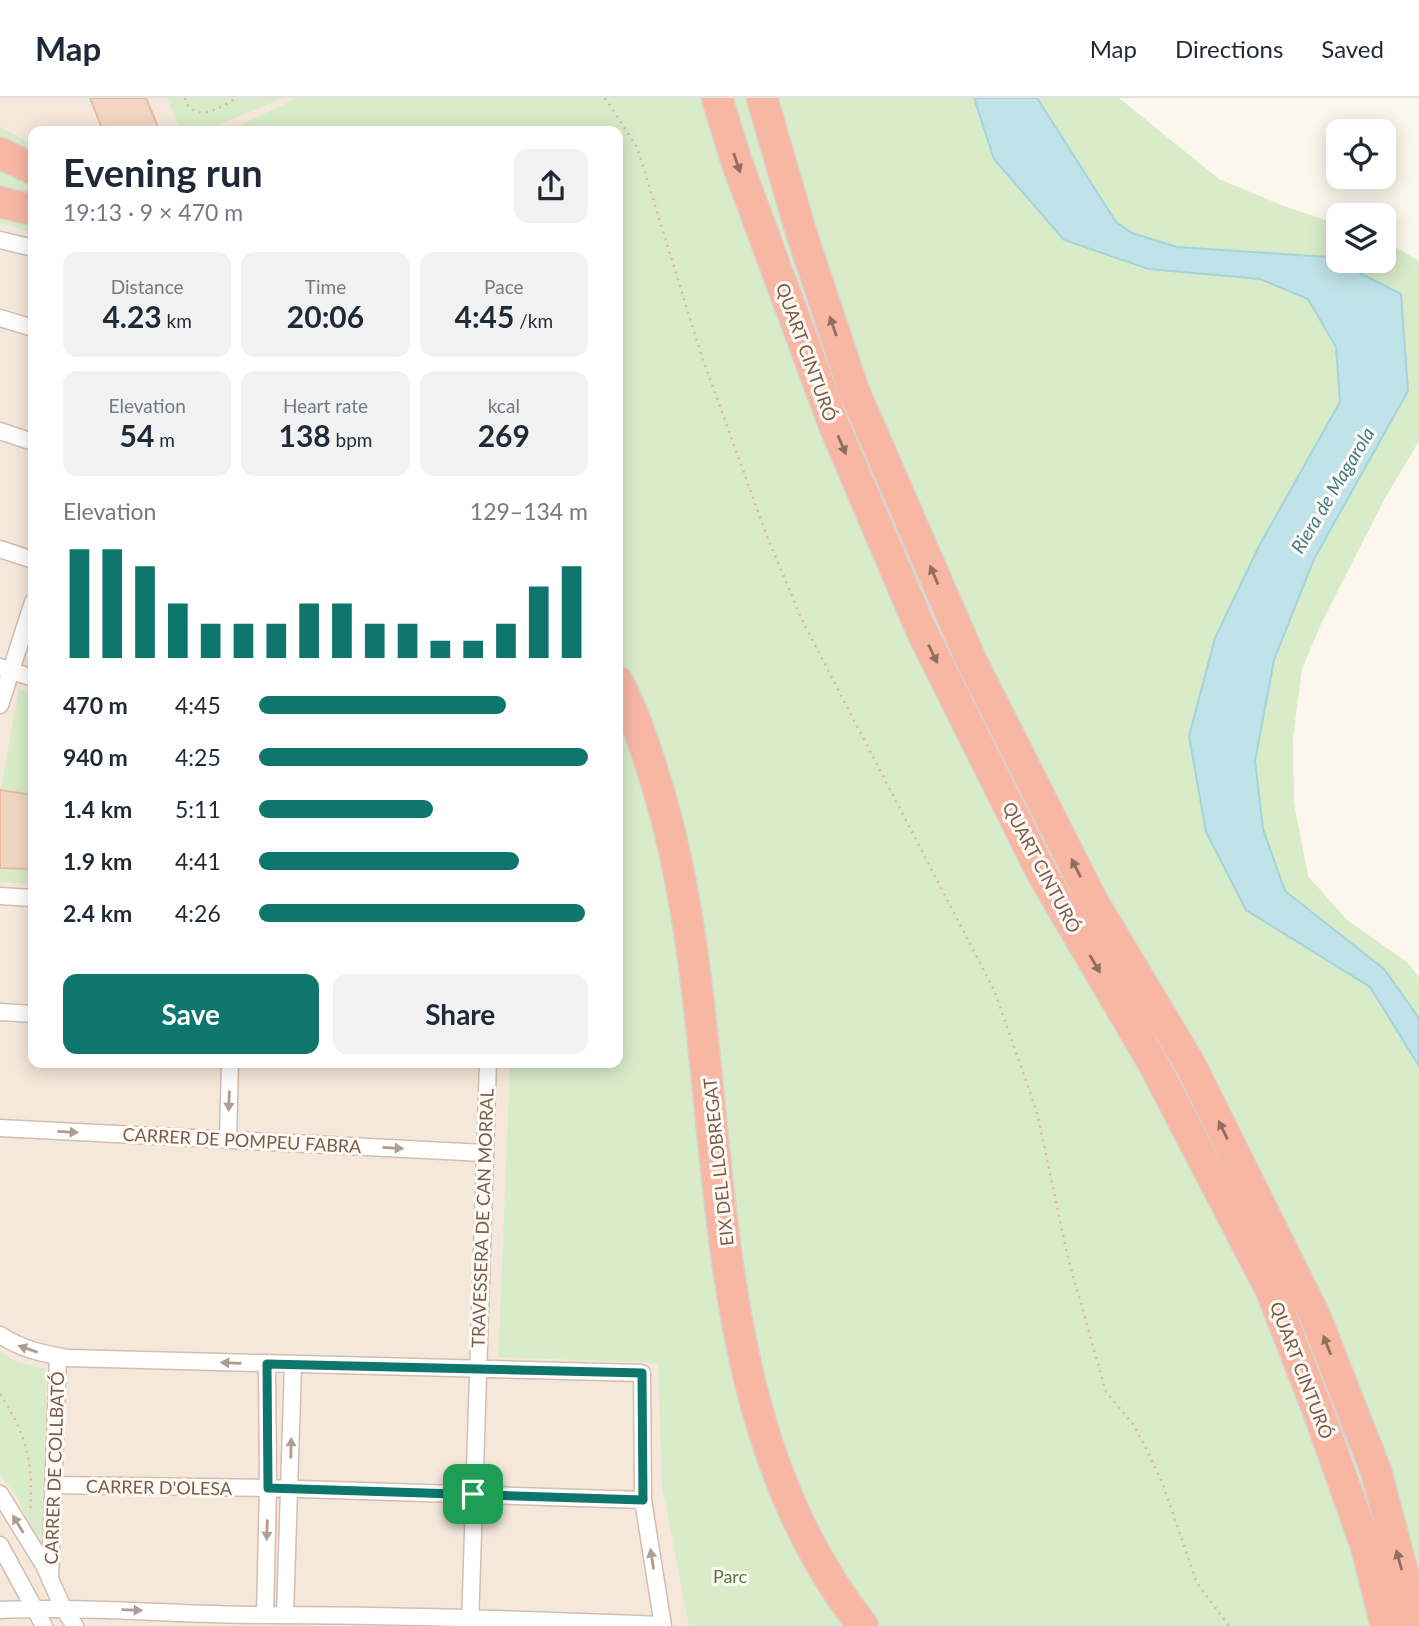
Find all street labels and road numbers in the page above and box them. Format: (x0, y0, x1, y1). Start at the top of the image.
street label: QUART CINTURÓ (772, 280, 842, 424)
street label: QUART CINTURÓ (998, 798, 1086, 936)
street label: EIX DEL LLOBREGAT (698, 1076, 738, 1247)
street label: TRAVESSERA DE CAN MORRAL (466, 1088, 498, 1348)
street label: CARRER DE POMPEU FABRA (122, 1123, 363, 1157)
street label: QUART CINTURÓ (1266, 1298, 1338, 1442)
street label: CARRER DE COLLBATÓ (40, 1371, 68, 1565)
street label: CARRER D'OLESA (86, 1475, 233, 1499)

